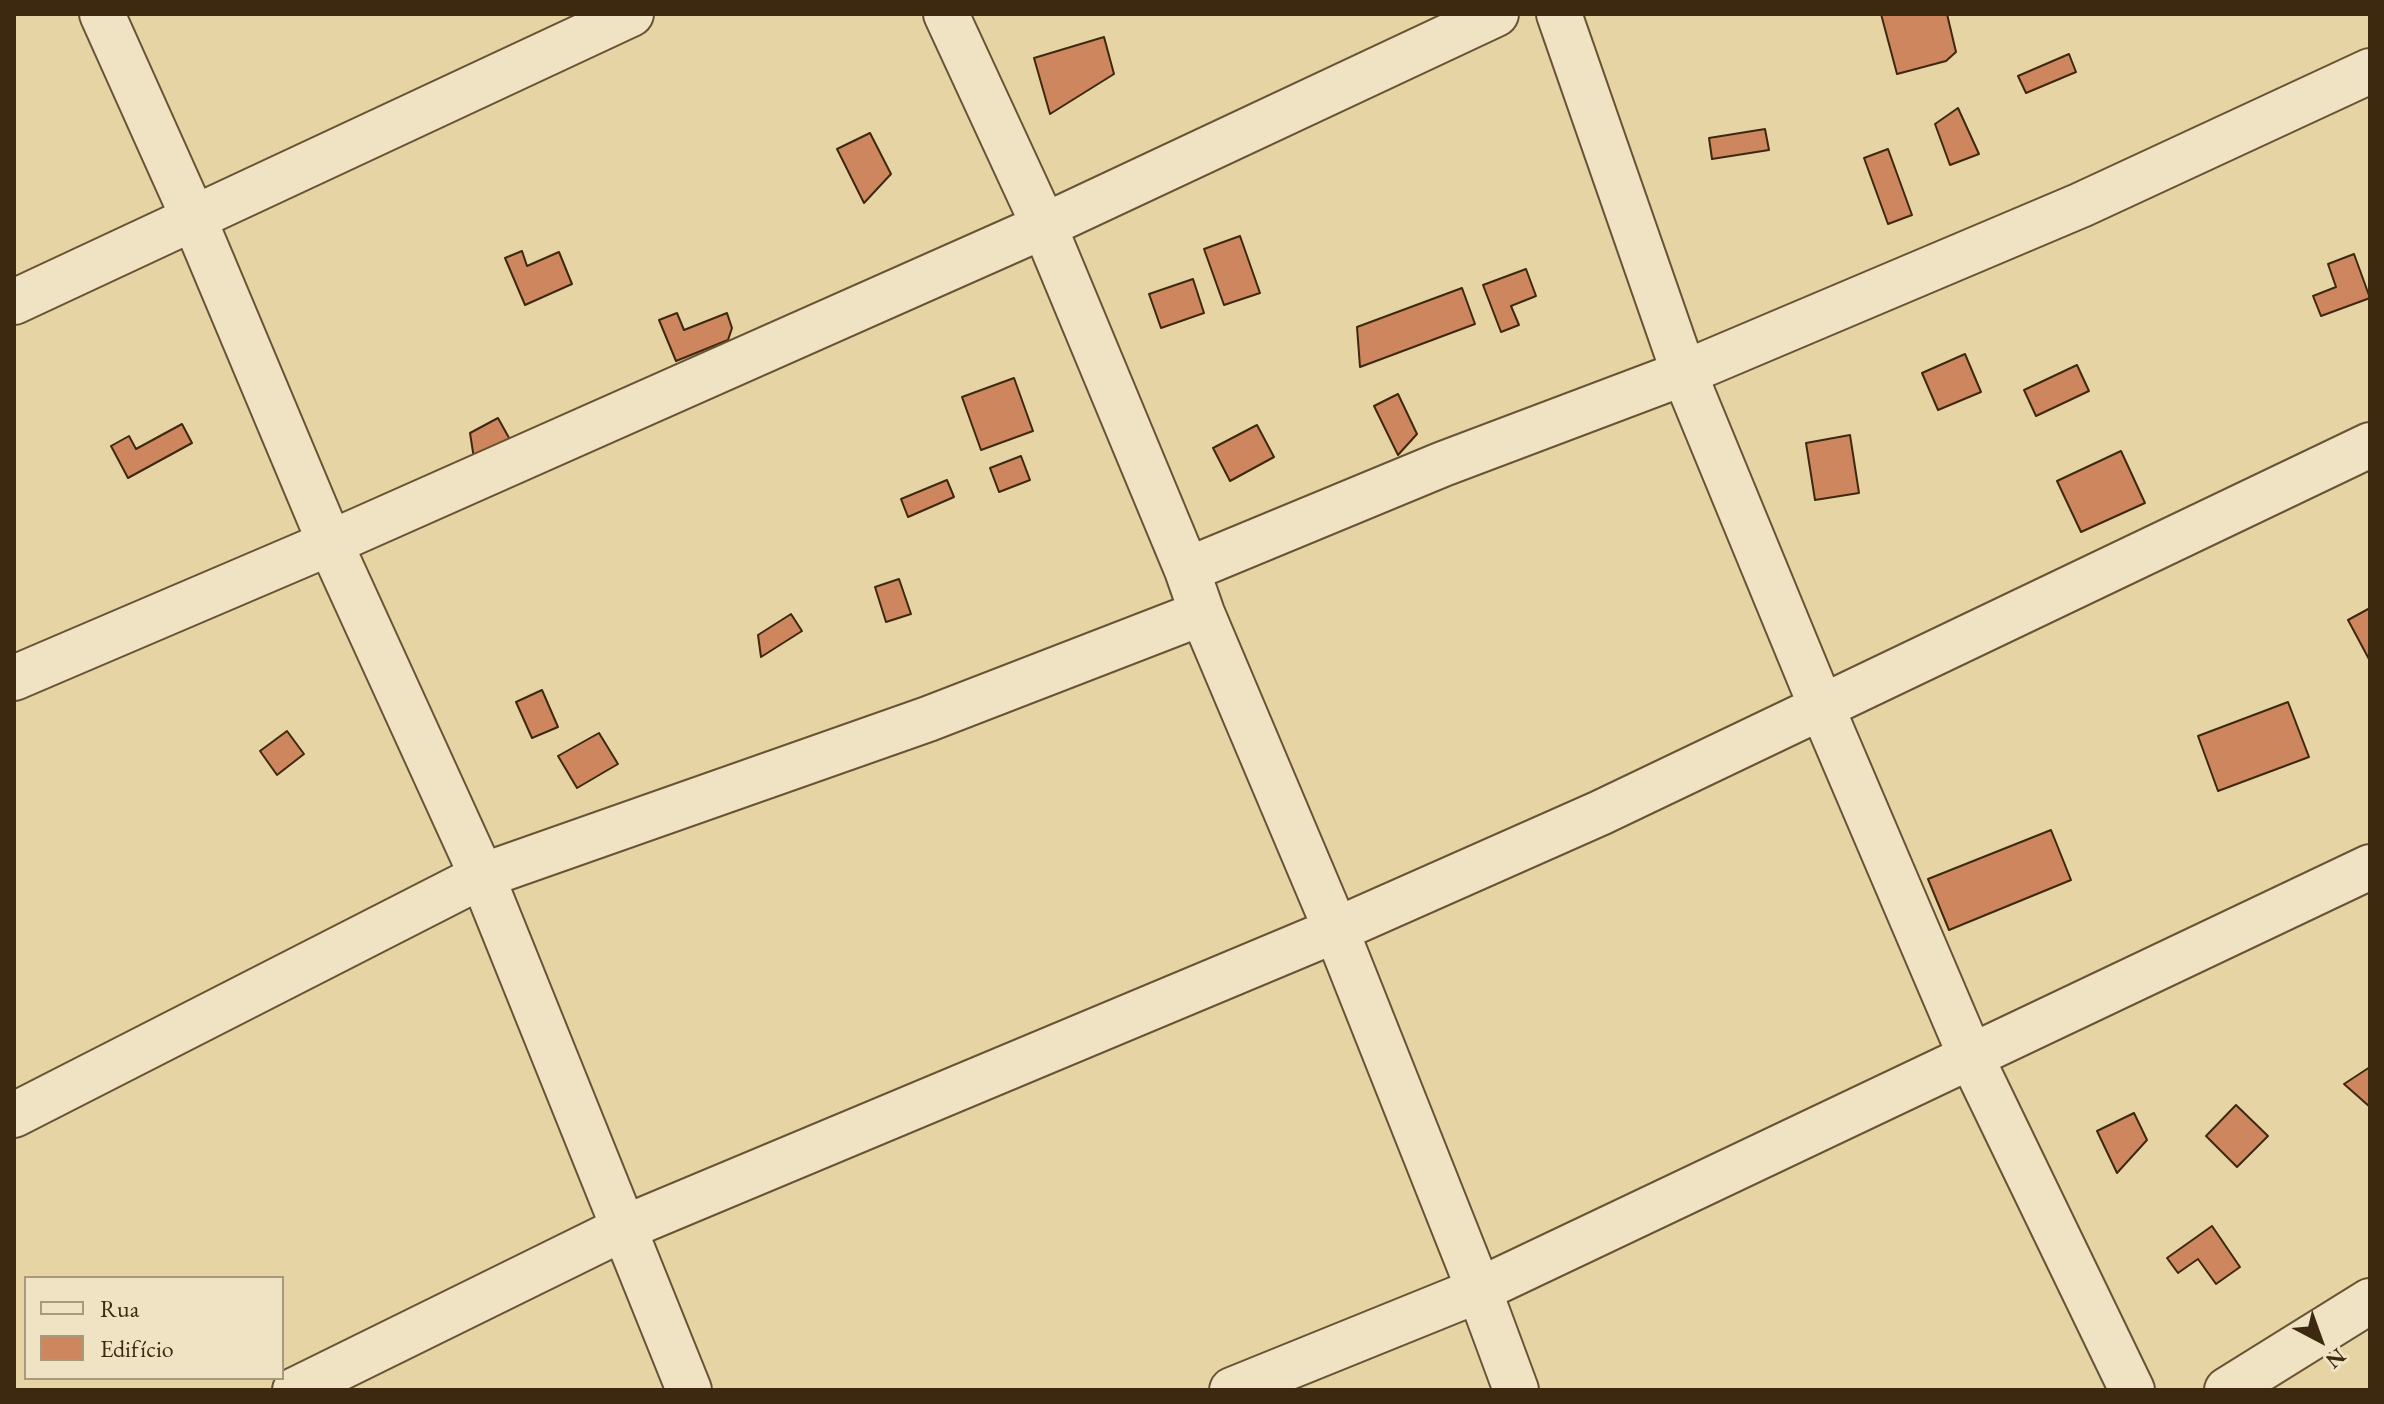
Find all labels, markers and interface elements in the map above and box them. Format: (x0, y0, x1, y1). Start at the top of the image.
legend (24, 1276, 284, 1380)
text: Rua (100, 1293, 139, 1324)
north arrow (2280, 1300, 2360, 1380)
text: Edifício (100, 1333, 174, 1364)
text: N (2320, 1342, 2352, 1375)

